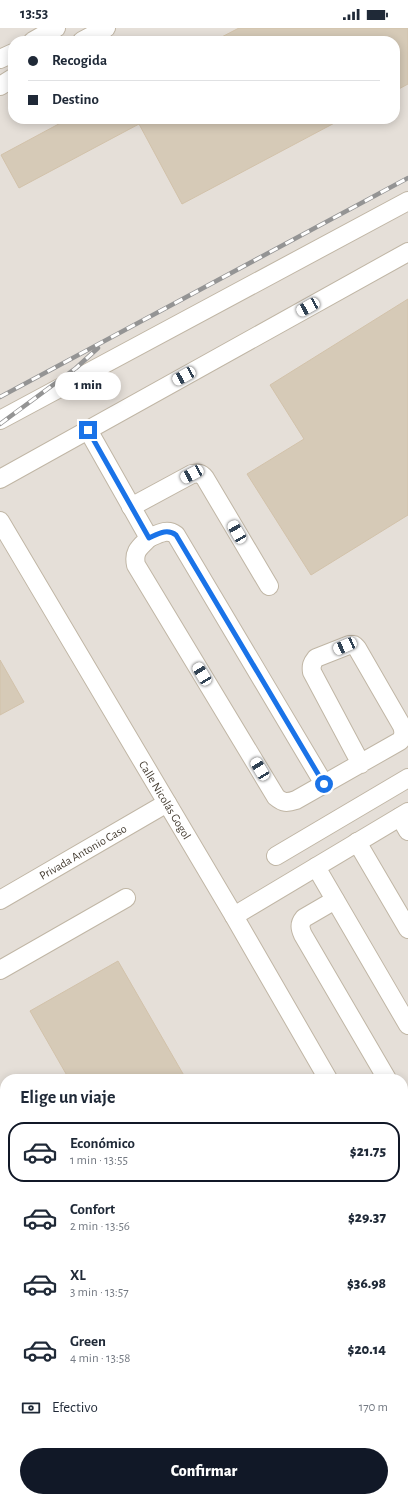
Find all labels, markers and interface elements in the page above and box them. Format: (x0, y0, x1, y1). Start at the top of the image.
text: 13:53 (20, 6, 48, 21)
text: Recogida (52, 53, 107, 68)
text: Destino (52, 92, 99, 107)
car (295, 296, 321, 318)
car (171, 365, 197, 387)
callout: 1 min (55, 372, 121, 400)
text: 1 min (74, 379, 102, 392)
route end (79, 421, 97, 439)
car (179, 463, 205, 485)
car (226, 519, 248, 545)
car (332, 636, 358, 656)
car (191, 661, 213, 687)
car (249, 756, 271, 782)
street label: Calle Nicolás Gogol (137, 759, 193, 841)
route start (315, 775, 333, 793)
street label: Privada Antonio Caso (37, 822, 129, 882)
text: Elige un viaje (20, 1089, 115, 1107)
icon: car (22, 1134, 58, 1170)
text: Económico (70, 1136, 135, 1151)
text: $21.75 (350, 1144, 386, 1159)
text: 1 min · 13:55 (70, 1154, 128, 1167)
icon: car (22, 1200, 58, 1236)
text: Confort (70, 1202, 115, 1217)
text: $29.37 (348, 1210, 386, 1225)
text: 2 min · 13:56 (70, 1220, 130, 1233)
icon: car (22, 1266, 58, 1302)
text: XL (70, 1268, 86, 1283)
text: $36.98 (347, 1276, 386, 1291)
text: 3 min · 13:57 (70, 1286, 129, 1299)
icon: car (22, 1332, 58, 1368)
text: Green (70, 1334, 106, 1349)
text: $20.14 (348, 1342, 386, 1357)
text: 4 min · 13:58 (70, 1352, 130, 1365)
icon: cash (20, 1397, 42, 1419)
text: Efectivo (52, 1400, 98, 1415)
text: 170 m (359, 1401, 388, 1414)
button: Confirmar (20, 1448, 388, 1494)

